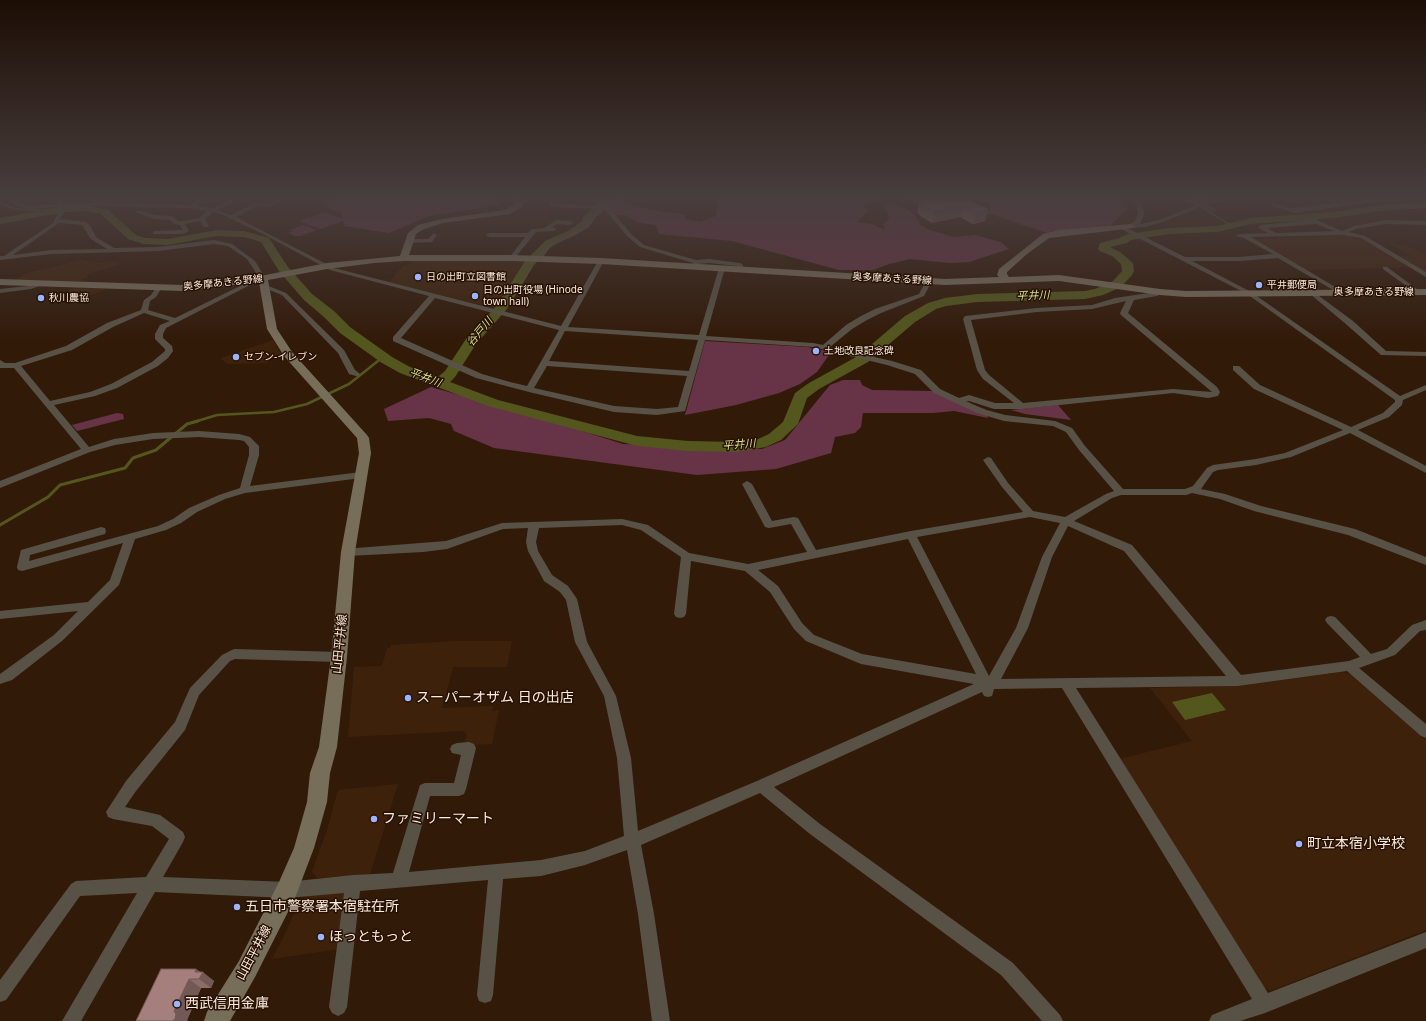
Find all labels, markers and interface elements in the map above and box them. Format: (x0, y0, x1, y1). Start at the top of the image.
place label: 日の出町立図書館 (426, 271, 506, 283)
street label: 奥多摩あきる野線 (852, 271, 932, 287)
marker: 日の出町立図書館 (413, 272, 423, 282)
street label: 奥多摩あきる野線 (183, 273, 263, 293)
place label: 平井郵便局 (1267, 279, 1317, 291)
marker: 平井郵便局 (1254, 280, 1264, 290)
place label: 日の出町役場 (Hinode town hall) (483, 284, 583, 308)
street label: 奥多摩あきる野線 (1334, 286, 1414, 298)
water label: 平井川 (1016, 289, 1050, 303)
marker: 日の出町役場 (Hinode town hall) (470, 291, 480, 301)
place label: 秋川農協 (49, 292, 89, 304)
marker: 秋川農協 (36, 293, 46, 303)
water label: 谷戸川 (464, 315, 496, 349)
place label: 土地改良記念碑 (824, 345, 894, 357)
marker: 土地改良記念碑 (811, 346, 821, 356)
place label: セブン-イレブン (244, 351, 317, 363)
marker: セブン-イレブン (231, 352, 241, 362)
water label: 平井川 (407, 366, 443, 390)
water label: 平井川 (722, 437, 756, 453)
street label: 山田平井線 (330, 613, 350, 675)
place label: スーパーオザム 日の出店 (416, 690, 574, 706)
marker: スーパーオザム 日の出店 (403, 693, 413, 703)
place label: ファミリーマート (382, 811, 494, 827)
marker: ファミリーマート (369, 814, 379, 824)
place label: 町立本宿小学校 (1307, 836, 1405, 852)
marker: 町立本宿小学校 (1294, 839, 1304, 849)
place label: 五日市警察署本宿駐在所 (245, 899, 399, 915)
marker: 五日市警察署本宿駐在所 (232, 902, 242, 912)
street label: 山田平井線 (234, 923, 274, 983)
place label: ほっともっと (329, 929, 413, 945)
marker: ほっともっと (316, 932, 326, 942)
place label: 西武信用金庫 (185, 996, 269, 1012)
marker: 西武信用金庫 (172, 999, 182, 1009)

